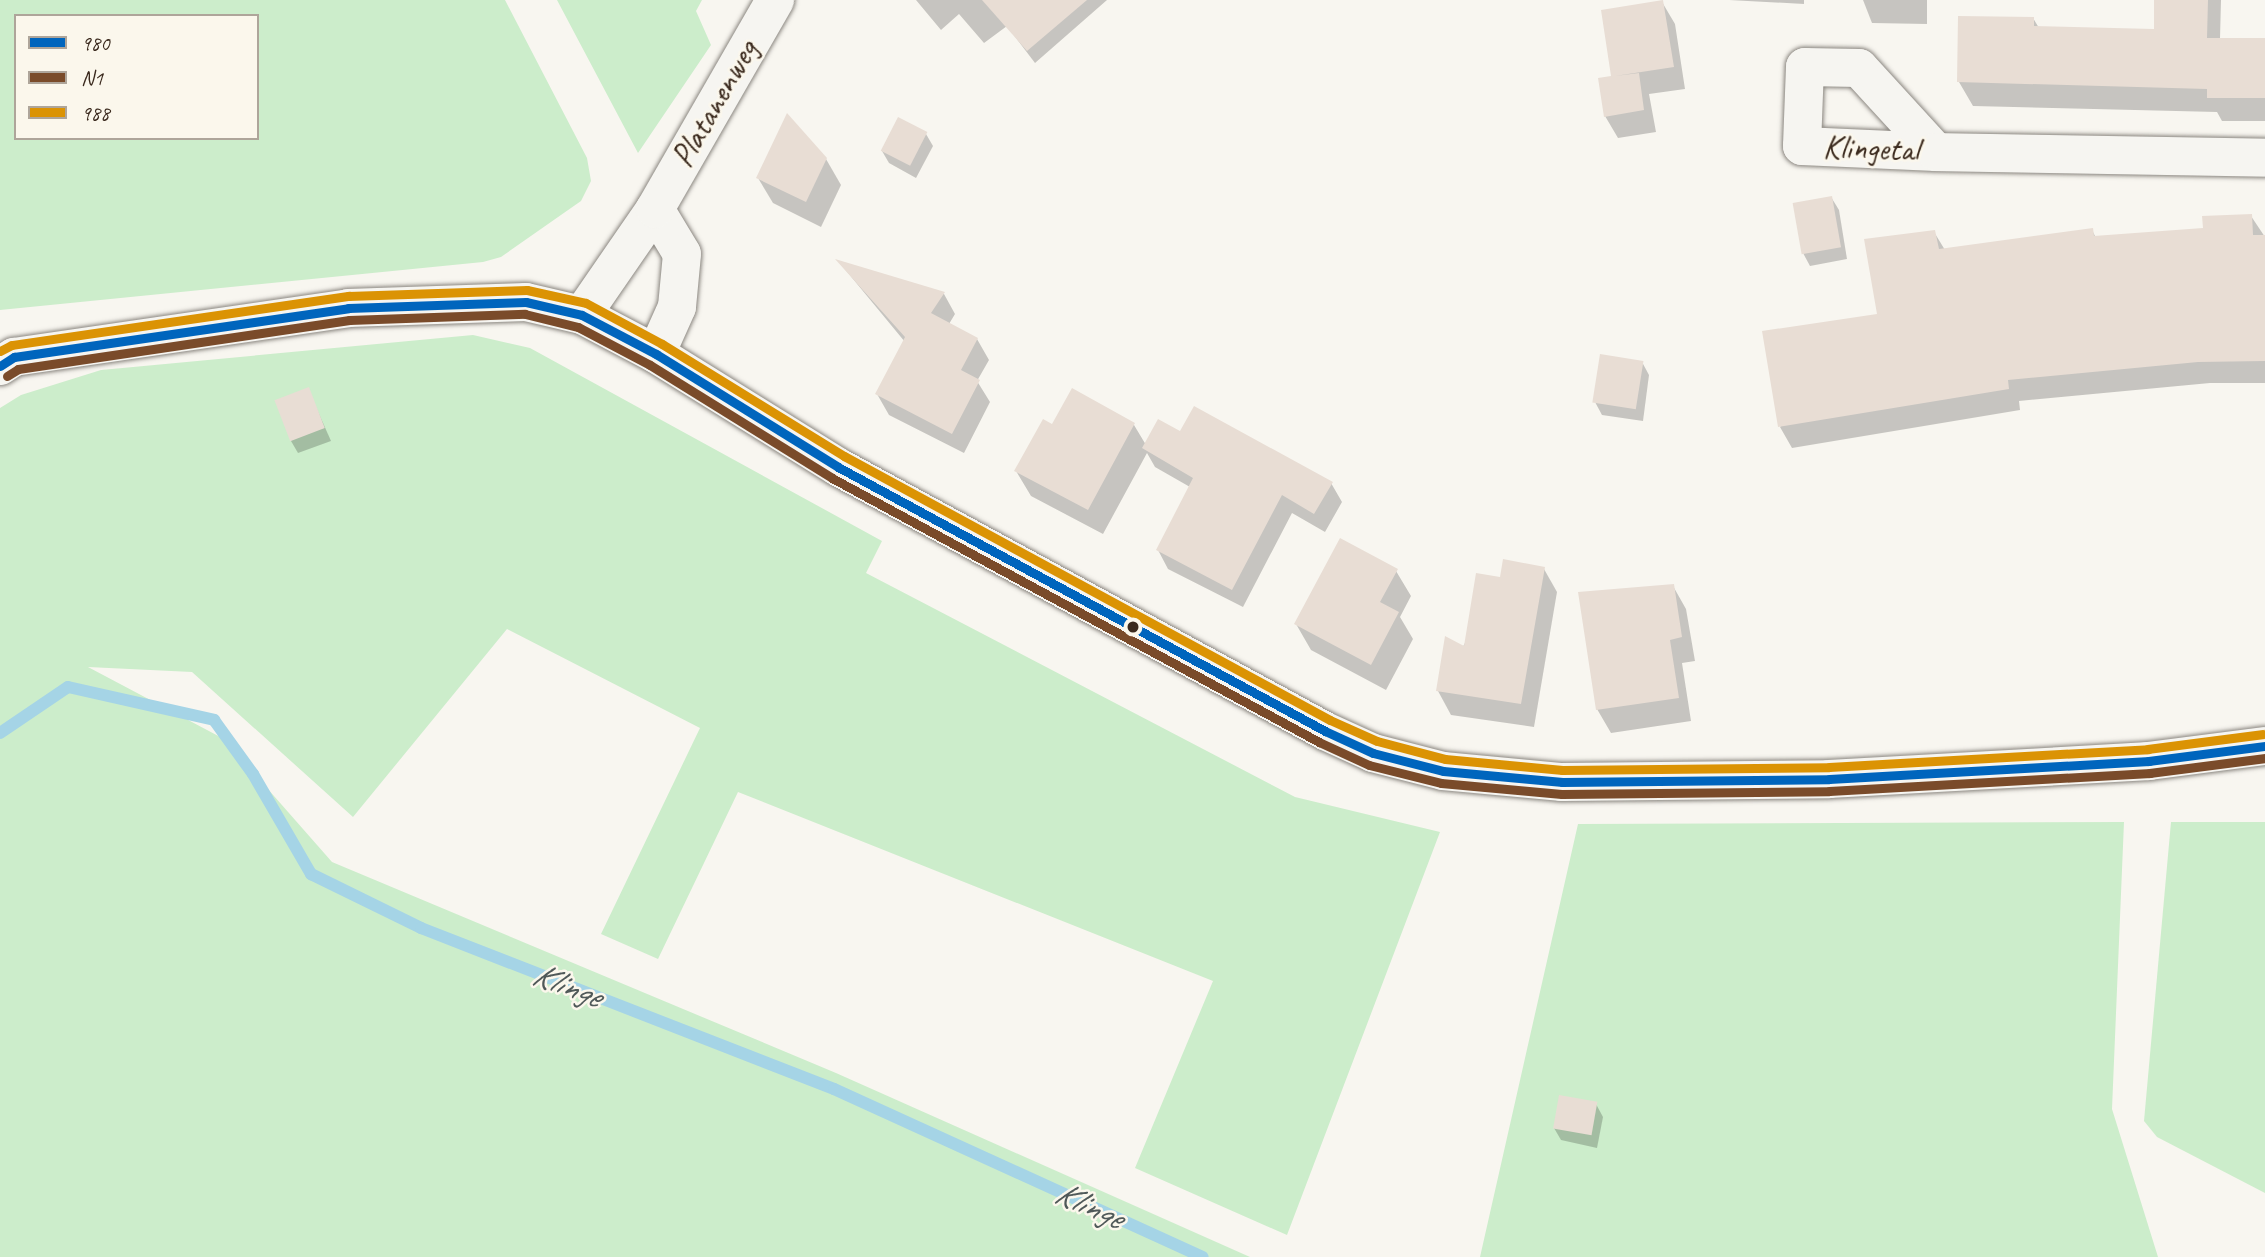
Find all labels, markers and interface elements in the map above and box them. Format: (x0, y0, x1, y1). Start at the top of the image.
legend (14, 14, 259, 140)
text: 980 (81, 30, 109, 56)
street label: Platanenweg (663, 34, 767, 174)
text: N1 (81, 65, 103, 91)
text: 988 (81, 100, 109, 126)
street label: Klingetal (1822, 128, 1920, 170)
unlabelled marker (1126, 620, 1140, 634)
water label: Klinge (527, 953, 607, 1017)
water label: Klinge (1049, 1172, 1129, 1238)

